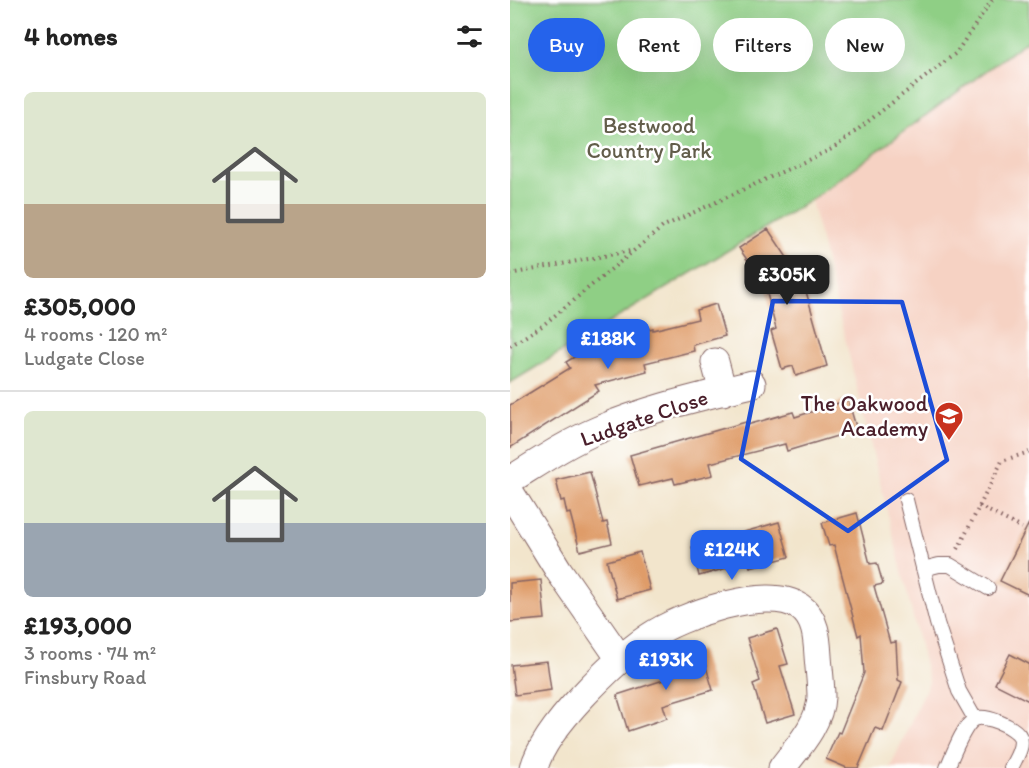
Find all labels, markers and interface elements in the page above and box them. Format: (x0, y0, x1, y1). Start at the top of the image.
chip: Buy (528, 18, 605, 72)
chip: Rent (617, 18, 701, 72)
chip: Filters (713, 18, 813, 72)
chip: New (825, 18, 905, 72)
text: 4 homes (24, 20, 118, 52)
icon: filters (453, 20, 486, 53)
park label: Bestwood Country Park (586, 112, 712, 164)
icon: home (201, 131, 309, 239)
pin: £305K (745, 255, 829, 306)
text: £305K (758, 262, 816, 286)
text: £305,000 (24, 290, 136, 322)
pin: £188K (566, 319, 650, 370)
text: 4 rooms · 120 m² (24, 322, 167, 346)
text: £188K (581, 326, 635, 350)
text: Ludgate Close (24, 346, 145, 370)
street label: Ludgate Close (577, 384, 711, 452)
place label: The Oakwood Academy (801, 390, 929, 442)
school or university icon: The Oakwood Academy (933, 400, 965, 442)
icon: home (201, 450, 309, 558)
pin: £124K (690, 530, 774, 581)
text: £124K (704, 537, 760, 561)
text: £193,000 (24, 609, 132, 641)
pin: £193K (624, 640, 708, 691)
text: 3 rooms · 74 m² (24, 641, 156, 665)
text: £193K (639, 647, 693, 671)
text: Finsbury Road (24, 665, 146, 689)

